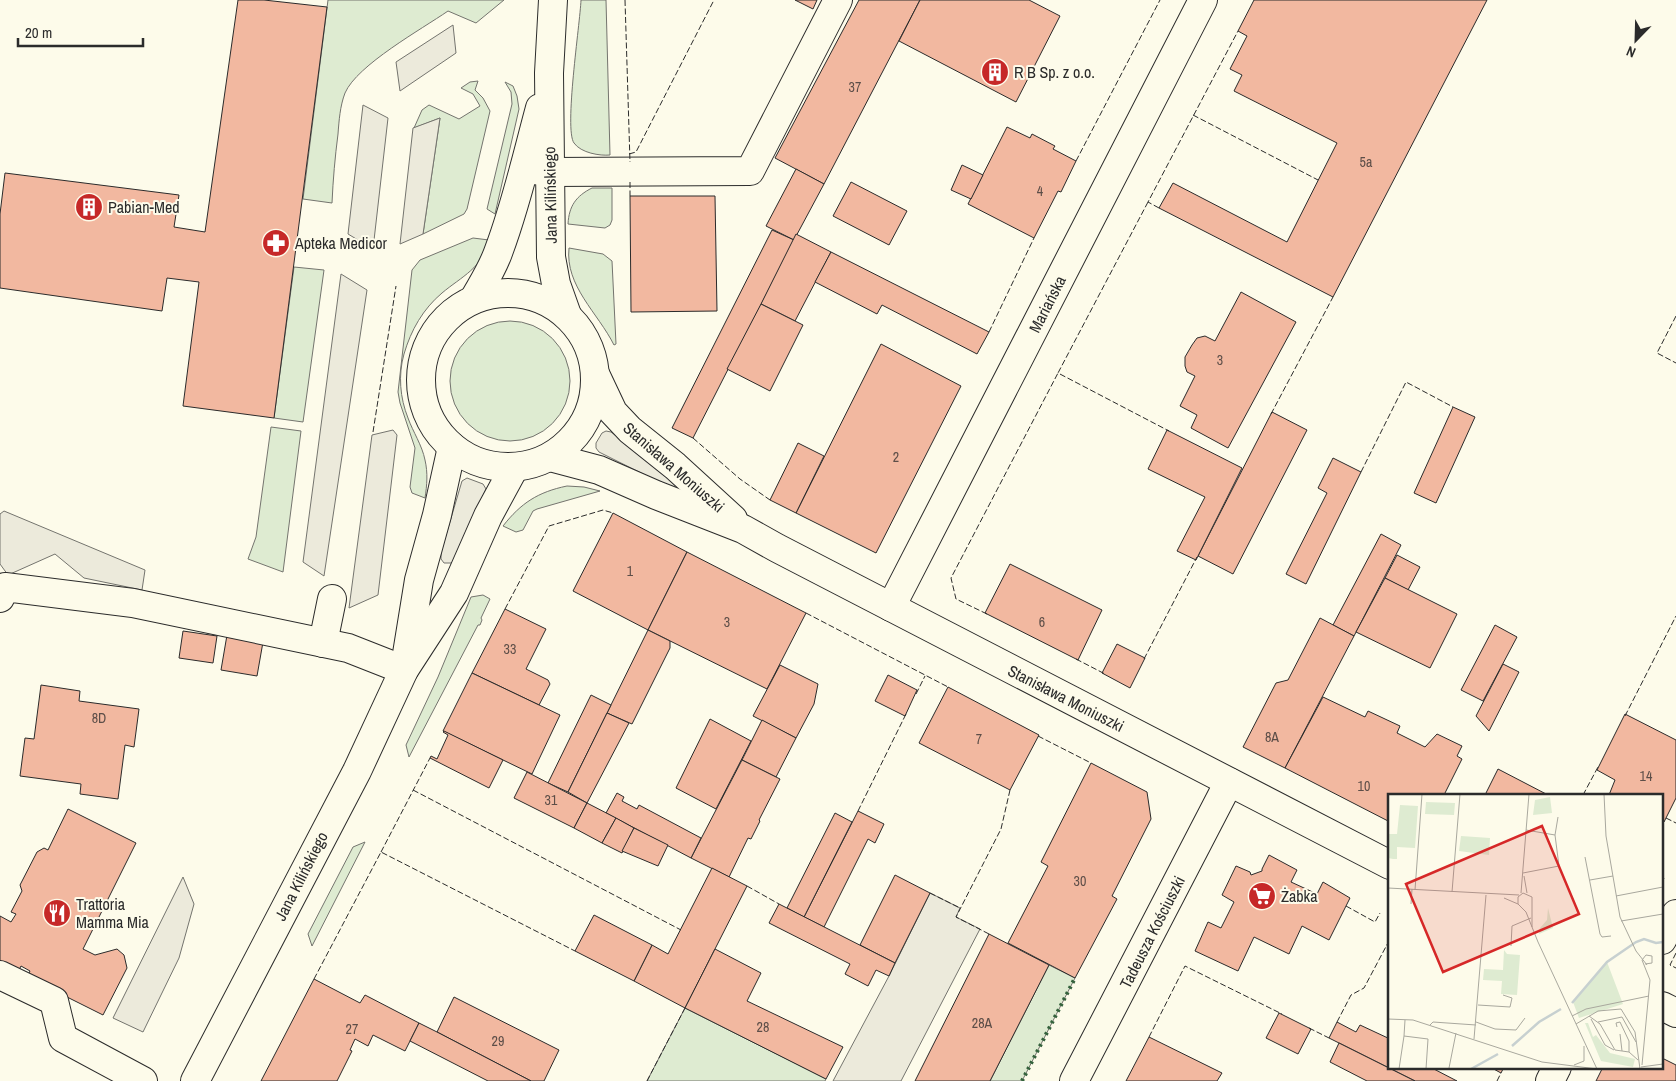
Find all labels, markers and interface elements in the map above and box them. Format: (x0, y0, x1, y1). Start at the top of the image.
scale bar (18, 15, 142, 47)
north arrow (1611, 15, 1661, 65)
text: 20 m (25, 22, 52, 43)
text: N (1624, 42, 1638, 62)
building icon: R B Sp. z o.o. (980, 57, 1010, 87)
place label: R B Sp. z o.o. (1014, 61, 1095, 83)
house number: 37 (849, 78, 861, 96)
street label: Jana Kilińskiego (538, 146, 562, 244)
house number: 5a (1360, 153, 1373, 171)
house number: 4 (1037, 182, 1044, 200)
building icon: Pabian-Med (74, 192, 104, 222)
place label: Pabian-Med (108, 196, 179, 218)
pharmacy icon: Apteka Medicor (261, 228, 291, 258)
place label: Apteka Medicor (294, 232, 388, 254)
street label: Mariańska (1023, 271, 1071, 336)
house number: 3 (1217, 351, 1223, 369)
street label: Stanisława Moniuszki (619, 417, 729, 517)
house number: 2 (893, 448, 899, 466)
house number: 1 (627, 562, 634, 580)
house number: 3 (724, 613, 730, 631)
house number: 6 (1039, 613, 1045, 631)
house number: 33 (504, 640, 516, 658)
street label: Stanisława Moniuszki (1004, 659, 1128, 737)
house number: 8D (92, 709, 106, 727)
house number: 8A (1265, 728, 1279, 746)
house number: 7 (976, 730, 982, 748)
house number: 14 (1640, 767, 1653, 785)
house number: 10 (1358, 777, 1370, 795)
house number: 31 (545, 791, 558, 809)
inset map (1388, 794, 1664, 1068)
street label: Jana Kilińskiego (269, 828, 333, 924)
house number: 30 (1074, 872, 1086, 890)
street label: Tadeusza Kościuszki (1114, 872, 1190, 992)
supermarket icon: Żabka (1247, 881, 1277, 911)
place label: Żabka (1281, 885, 1318, 907)
place label: Trattoria Mamma Mia (76, 893, 150, 933)
restaurant icon: Trattoria Mamma Mia (42, 898, 72, 928)
house number: 28A (972, 1014, 993, 1032)
house number: 28 (757, 1018, 769, 1036)
house number: 27 (346, 1020, 358, 1038)
house number: 29 (492, 1032, 504, 1050)

